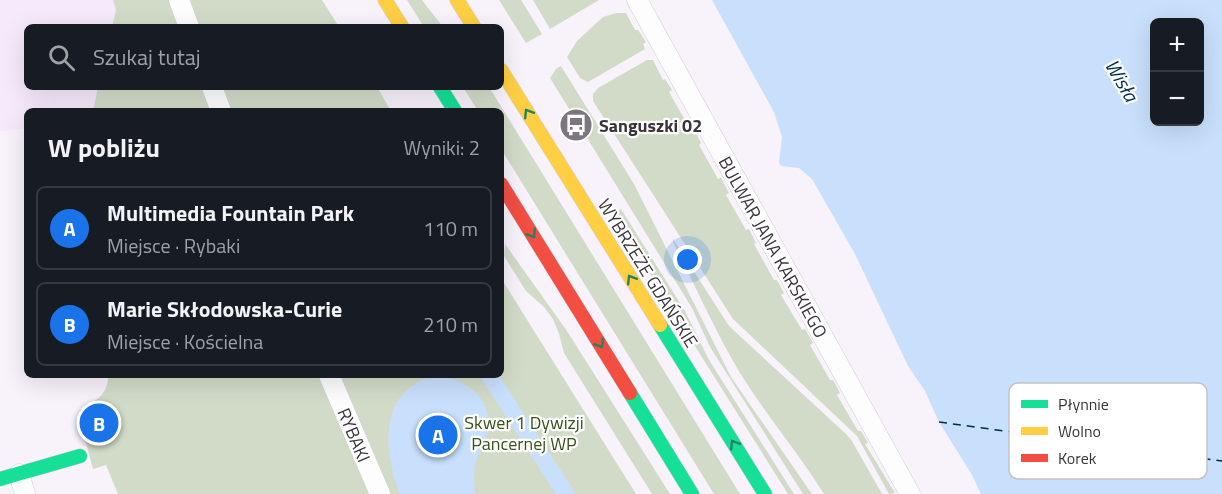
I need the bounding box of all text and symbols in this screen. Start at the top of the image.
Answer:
map controls [1150,18,1204,126]
button: + [1150,18,1204,72]
search box [24,24,504,90]
text: Szukaj tutaj [93,40,201,74]
icon: search [45,41,78,74]
water label: Wisła [1097,53,1147,108]
button: − [1150,72,1204,126]
bus stop icon: Sanguszki 02 [558,107,594,143]
one-way arrow [524,109,536,119]
place label: Sanguszki 02 [599,112,702,139]
text: W pobliżu [48,128,160,167]
text: Wyniki: 2 [404,132,480,163]
street label: BULWAR JANA KARSKIEGO [712,151,834,343]
street label: WYBRZEŻE GDAŃSKIE [591,193,705,353]
text: Multimedia Fountain Park [107,196,354,230]
text: A [63,213,76,244]
text: 110 m [423,213,478,244]
one-way arrow [525,227,536,238]
text: Miejsce · Rybaki [107,230,240,261]
your location [673,245,702,274]
one-way arrow [626,275,638,285]
text: Marie Skłodowska-Curie [107,292,342,326]
text: B [63,309,76,340]
text: 210 m [423,309,478,340]
text: Miejsce · Kościelna [107,326,263,357]
one-way arrow [592,338,604,348]
legend [1009,383,1207,479]
text: Płynnie [1058,392,1109,416]
pin: B [80,400,118,446]
street label: RYBAKI [330,404,378,466]
park label: Skwer 1 Dywizji Pancernej WP [464,409,584,457]
pin: A [418,412,458,458]
text: Wolno [1058,419,1101,443]
one-way arrow [731,440,742,451]
text: Korek [1058,446,1097,470]

